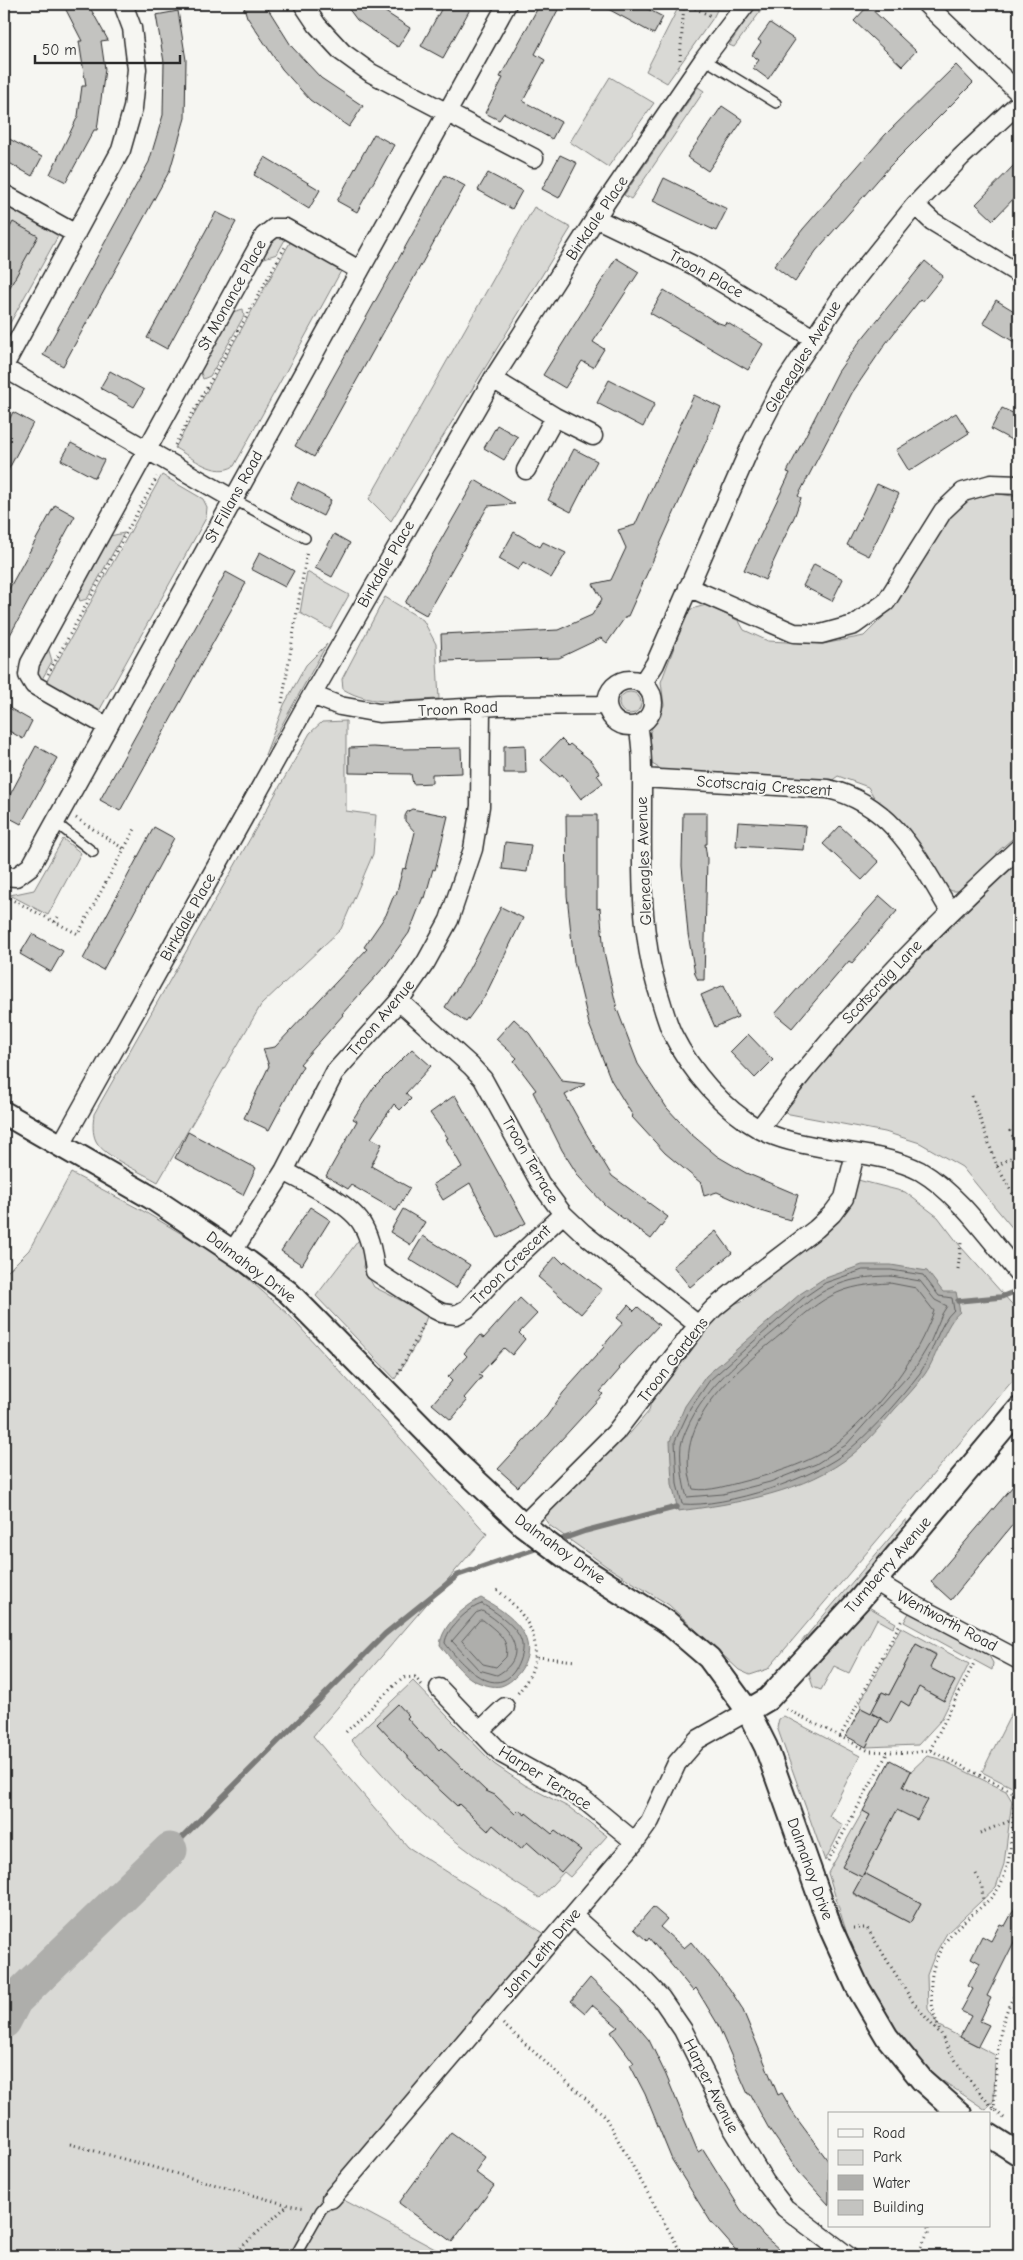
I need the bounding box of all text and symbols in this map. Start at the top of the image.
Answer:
scale bar [35,32,180,64]
text: 50 m [42,41,77,59]
street label: Birkdale Place [562,173,632,263]
street label: St Monance Place [194,236,270,354]
street label: Troon Place [666,246,746,302]
street label: Gleneagles Avenue [761,298,845,416]
street label: St Fillans Road [201,448,267,546]
street label: Birkdale Place [354,517,418,611]
street label: Troon Road [418,698,498,720]
street label: Scotscraig Crescent [696,772,832,800]
street label: Gleneagles Avenue [633,796,655,926]
street label: Birkdale Place [157,870,219,964]
street label: Scotscraig Lane [838,936,926,1028]
street label: Troon Avenue [344,976,418,1060]
street label: Troon Terrace [498,1113,562,1207]
street label: Troon Crescent [467,1221,555,1309]
street label: Dalmahoy Drive [203,1228,299,1306]
street label: Troon Gardens [634,1314,712,1406]
street label: Dalmahoy Drive [511,1510,609,1588]
street label: Turnberry Avenue [841,1513,935,1617]
street label: Wentworth Road [894,1587,1000,1655]
street label: Harper Terrace [495,1742,595,1814]
street label: Dalmahoy Drive [783,1816,837,1922]
street label: John Leith Drive [499,1905,585,2001]
street label: Harper Avenue [680,2036,742,2136]
legend [828,2112,990,2228]
text: Road [873,2124,905,2142]
text: Park [873,2148,902,2166]
text: Water [873,2174,910,2192]
text: Building [873,2198,924,2216]

